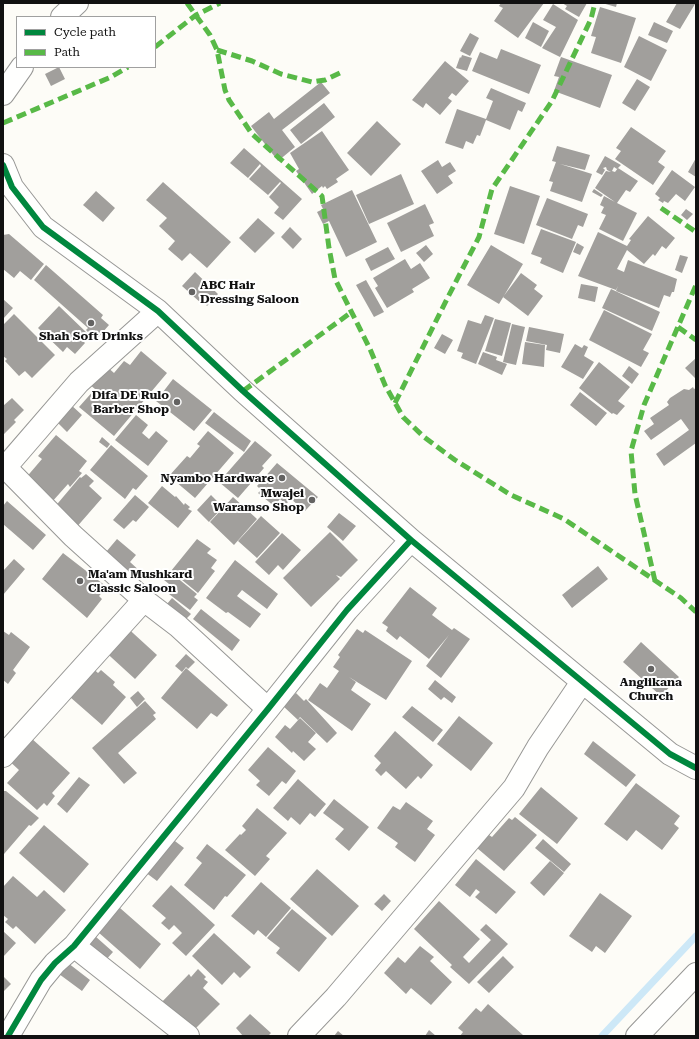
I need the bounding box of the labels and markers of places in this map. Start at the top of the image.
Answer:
place label: ABC Hair Dressing Saloon [200,278,299,306]
marker: ABC Hair Dressing Saloon [187,287,197,297]
marker: Shah Soft Drinks [86,318,96,328]
place label: Shah Soft Drinks [39,329,143,343]
place label: Difa DE Rulo Barber Shop [92,388,169,416]
marker: Difa DE Rulo Barber Shop [172,397,182,407]
place label: Nyambo Hardware [161,471,274,485]
marker: Nyambo Hardware [277,473,287,483]
place label: Mwajei Waramso Shop [213,486,304,514]
marker: Mwajei Waramso Shop [307,495,317,505]
place label: Ma'am Mushkard Classic Saloon [88,567,192,595]
marker: Ma'am Mushkard Classic Saloon [75,576,85,586]
marker: Anglikana Church [646,664,656,674]
place label: Anglikana Church [620,675,682,703]

